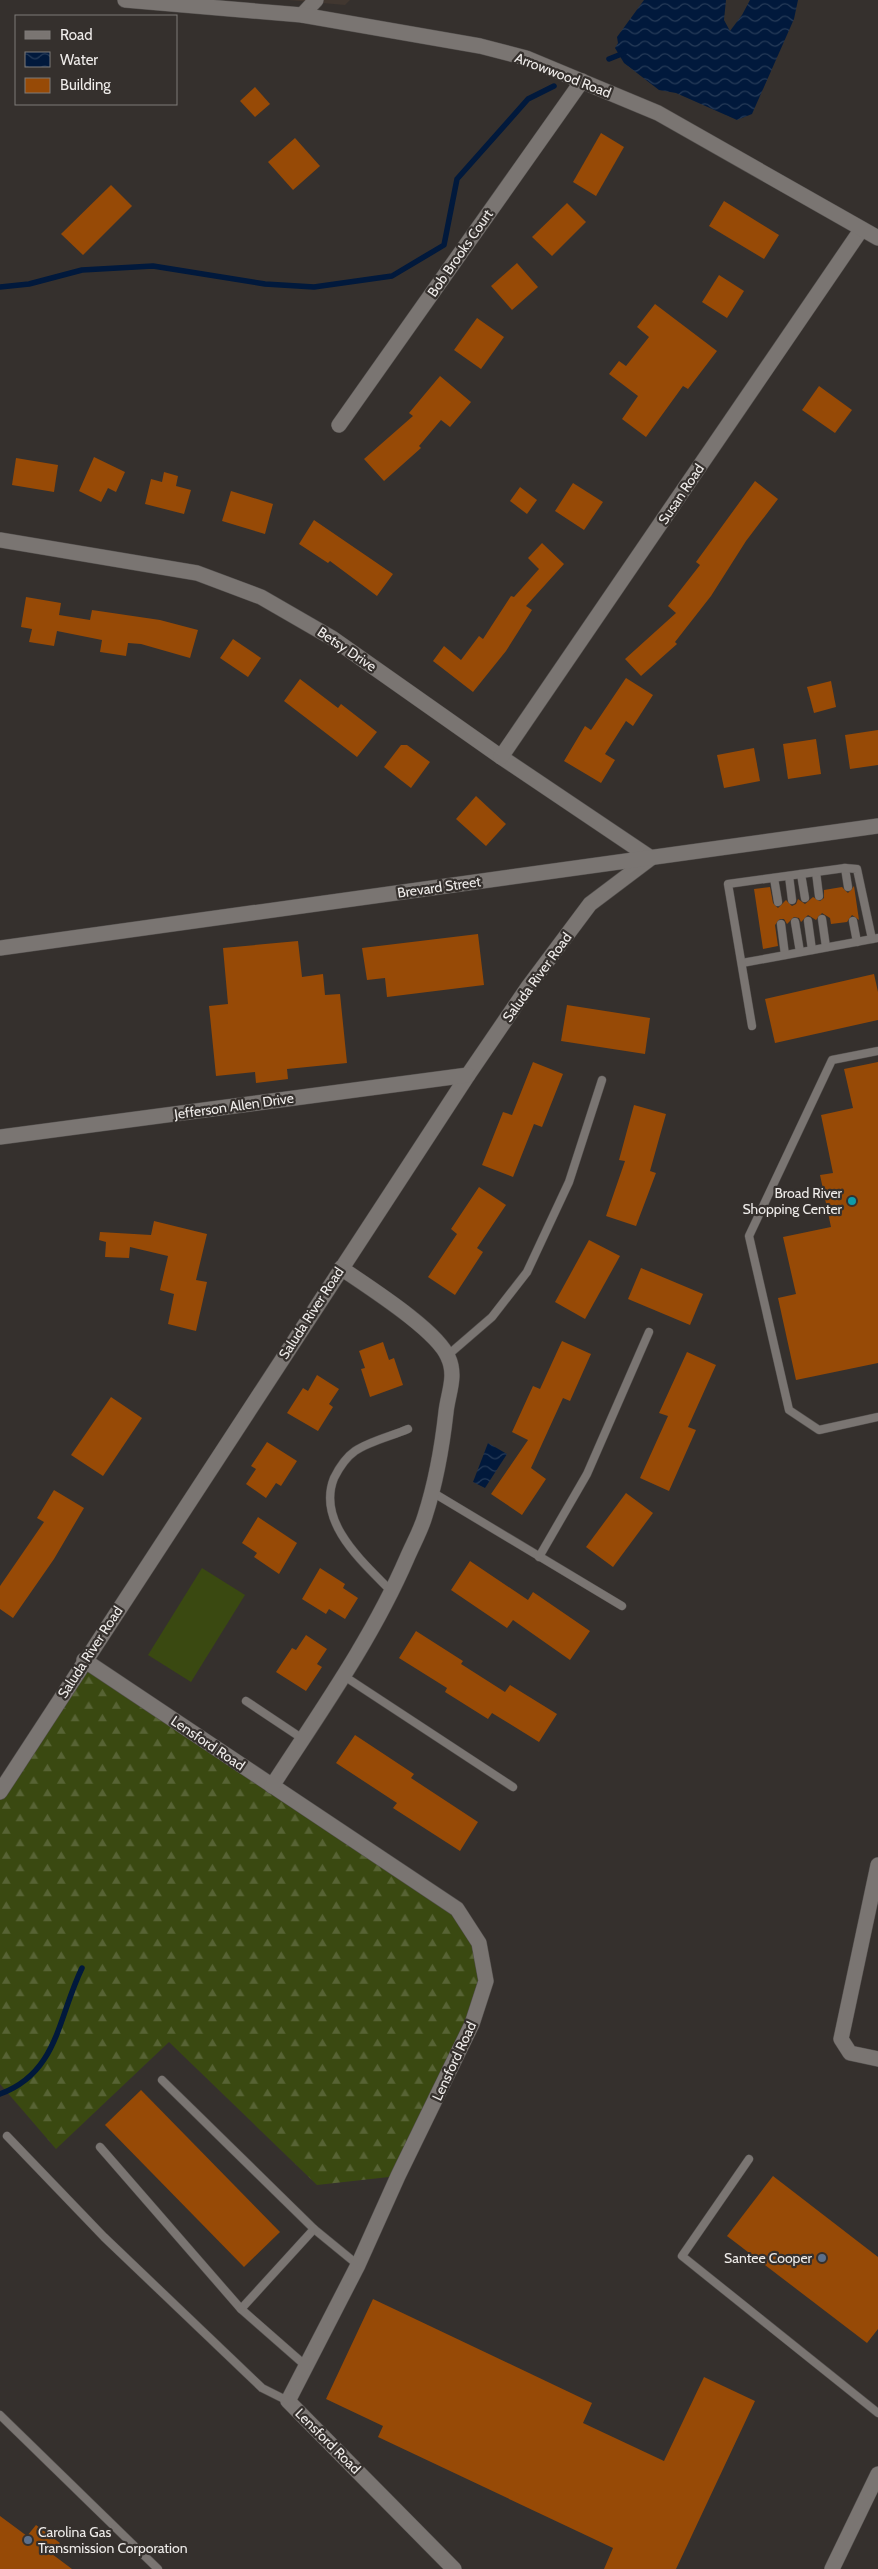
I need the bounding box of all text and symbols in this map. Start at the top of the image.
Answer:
legend [15,15,178,105]
text: Road [60,26,93,44]
street label: Arrowwood Road [512,48,614,102]
text: Water [60,51,98,69]
text: Building [60,76,111,94]
street label: Bob Brooks Court [423,206,497,300]
street label: Susan Road [654,460,708,528]
street label: Betsy Drive [314,623,380,675]
street label: Brevard Street [396,872,482,902]
street label: Saluda River Road [498,929,576,1025]
street label: Jefferson Allen Drive [172,1089,295,1123]
place label: Broad River Shopping Center [743,1184,843,1218]
marker: Broad River Shopping Center [846,1195,858,1207]
street label: Saluda River Road [274,1263,348,1363]
street label: Saluda River Road [53,1602,127,1702]
street label: Lensford Road [168,1712,248,1774]
street label: Lensford Road [428,2019,480,2103]
place label: Santee Cooper [724,2249,813,2267]
marker: Santee Cooper [816,2252,828,2264]
street label: Lensford Road [291,2404,365,2478]
place label: Carolina Gas Transmission Corporation [38,2523,188,2557]
marker: Carolina Gas Transmission Corporation [22,2534,34,2546]

